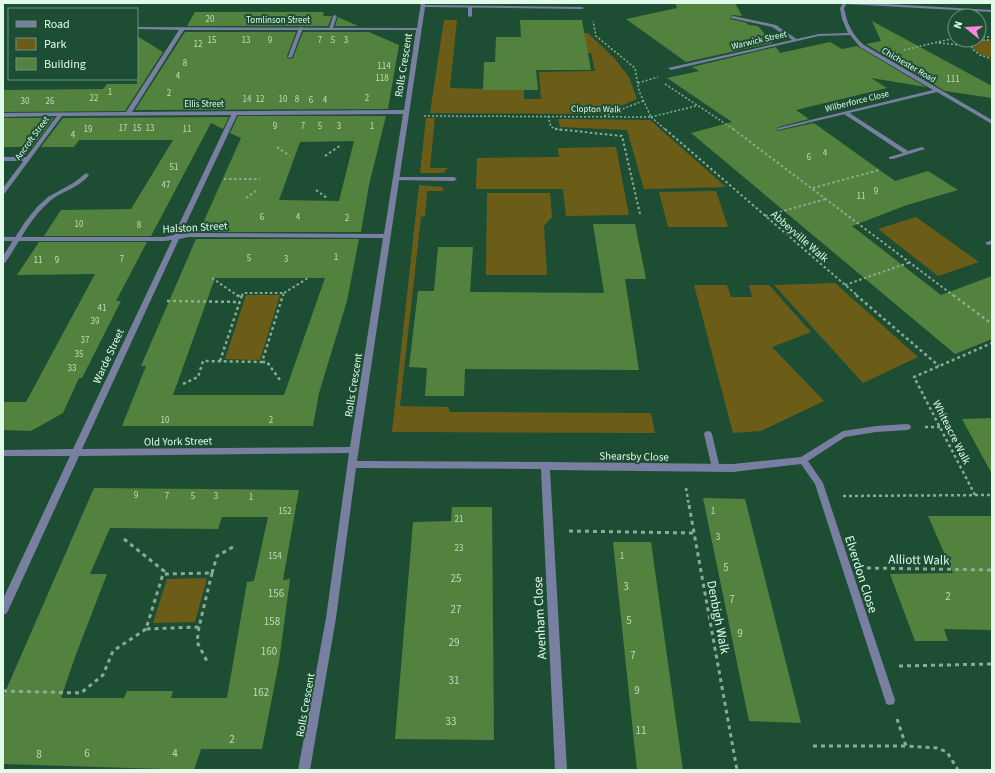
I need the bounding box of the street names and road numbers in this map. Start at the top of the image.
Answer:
street label: Tomlinson Street [246,14,310,27]
street label: Warwick Street [730,28,788,53]
street label: Rolls Crescent [391,32,416,98]
street label: Chichester Road [879,45,938,86]
street label: Wilberforce Close [824,87,891,116]
street label: Ellis Street [184,98,224,111]
street label: Clopton Walk [571,103,622,116]
street label: Ancroft Street [12,114,53,163]
street label: Abbeyville Walk [768,207,832,266]
street label: Halston Street [162,218,228,237]
street label: Warde Street [89,326,128,386]
street label: Rolls Crescent [341,352,366,418]
street label: Whiteacre Walk [929,397,974,467]
street label: Old York Street [144,433,213,450]
street label: Shearsby Close [599,448,669,465]
street label: Elverdon Close [840,533,882,615]
street label: Alliott Walk [888,550,950,570]
street label: Avenham Close [529,576,551,660]
street label: Denbigh Walk [702,579,734,656]
street label: Rolls Crescent [293,672,319,738]

